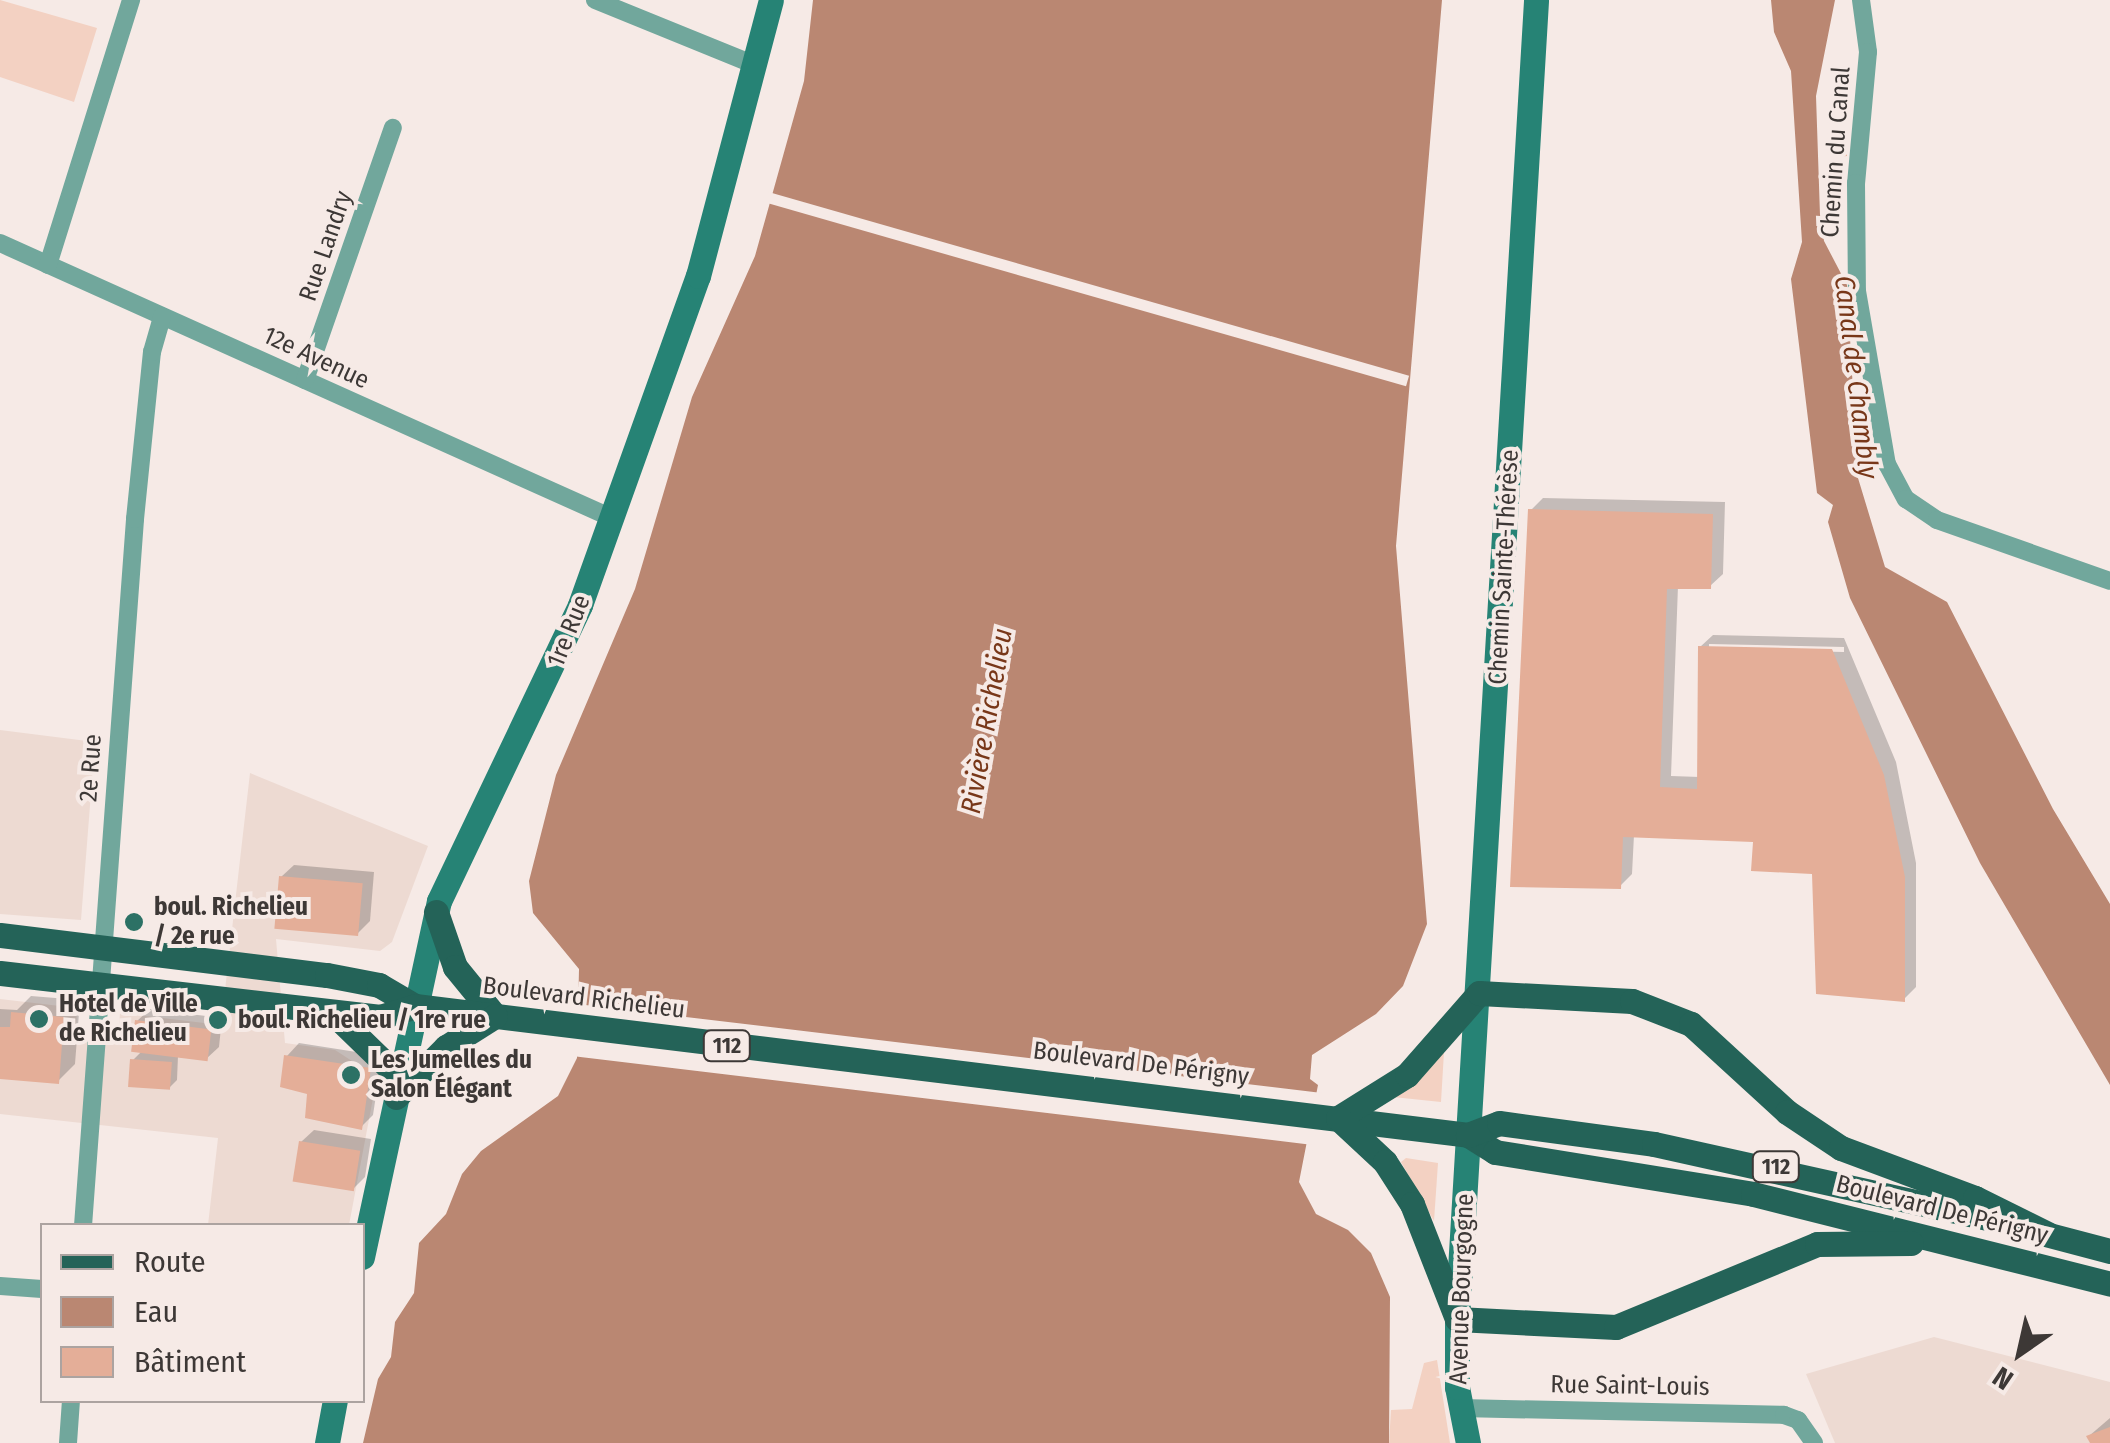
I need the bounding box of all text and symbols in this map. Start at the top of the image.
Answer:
street label: Chemin du Canal [1815,65,1857,239]
street label: Rue Landry [293,187,359,305]
water label: Canal de Chambly [1827,274,1885,480]
street label: 12e Avenue [258,320,374,396]
street label: Chemin Sainte-Thérèse [1483,449,1525,685]
street label: 1re Rue [541,591,597,671]
water label: Rivière Richelieu [954,626,1020,816]
street label: 2e Rue [74,733,108,803]
place label: boul. Richelieu / 2e rue [154,893,308,952]
marker: boul. Richelieu / 2e rue [123,911,145,933]
street label: Boulevard Richelieu [481,971,687,1025]
place label: Hotel de Ville de Richelieu [59,990,198,1049]
place label: boul. Richelieu / 1re rue [238,1005,486,1035]
marker: Hotel de Ville de Richelieu [28,1008,50,1030]
marker: boul. Richelieu / 1re rue [207,1009,229,1031]
road number: 112 [702,1029,752,1063]
street label: Boulevard De Périgny [1031,1036,1251,1092]
place label: Les Jumelles du Salon Élégant [371,1046,532,1105]
marker: Les Jumelles du Salon Élégant [340,1064,362,1086]
road number: 112 [1751,1150,1801,1184]
street label: Boulevard De Périgny [1833,1169,2051,1251]
street label: Avenue Bourgogne [1444,1193,1480,1385]
legend [40,1223,365,1403]
text: Route [134,1244,206,1280]
text: Eau [134,1294,178,1330]
north arrow [1970,1303,2070,1403]
text: Bâtiment [134,1344,246,1380]
text: N [1987,1360,2019,1397]
street label: Rue Saint-Louis [1550,1370,1710,1402]

